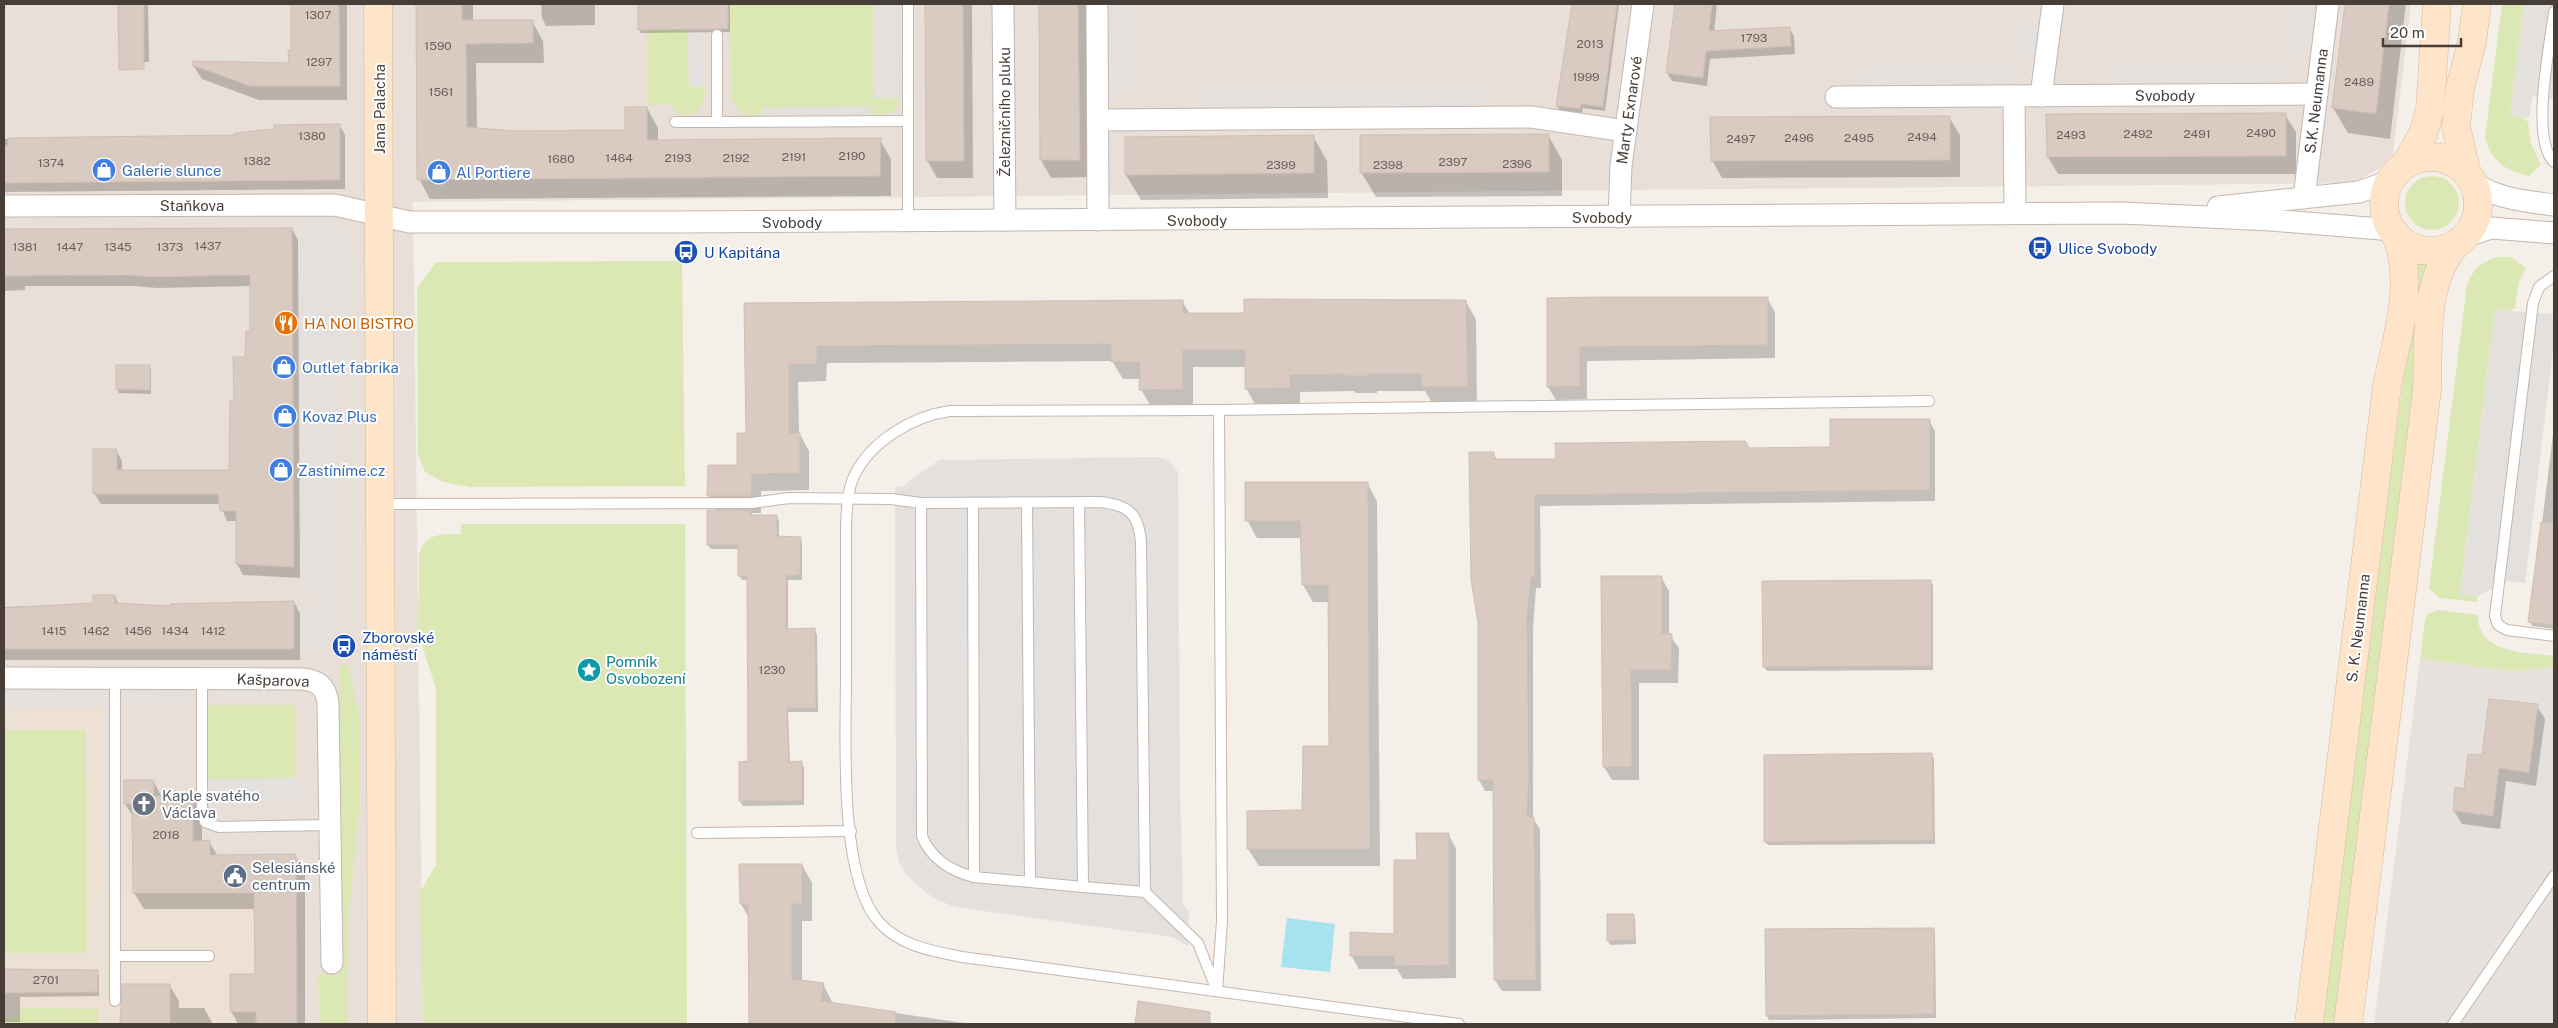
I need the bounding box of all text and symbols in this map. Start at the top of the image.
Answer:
house number: 1307 [305,8,331,22]
scale bar [2383,15,2460,47]
text: 20 m [2390,24,2425,41]
house number: 1793 [1741,31,1767,45]
house number: 2013 [1577,37,1603,51]
house number: 1590 [424,39,452,53]
street label: Železničního pluku [996,47,1013,177]
street label: S.K. Neumanna [2301,48,2331,154]
house number: 1297 [306,55,332,69]
street label: Marty Exnarové [1613,55,1645,165]
street label: Jana Palacha [371,64,388,154]
house number: 1999 [1572,70,1600,84]
house number: 2489 [2344,75,2374,89]
house number: 1561 [429,85,453,99]
street label: Svobody [2135,87,2195,104]
house number: 2490 [2246,126,2276,140]
house number: 2492 [2123,127,2153,141]
house number: 2491 [2183,127,2211,141]
house number: 2493 [2056,128,2086,142]
house number: 1380 [298,129,326,143]
house number: 2494 [1907,130,1937,144]
house number: 2496 [1784,131,1814,145]
house number: 2495 [1844,131,1874,145]
house number: 2497 [1726,132,1756,146]
house number: 2190 [839,149,865,163]
house number: 2191 [782,150,806,164]
house number: 1464 [605,151,633,165]
house number: 2193 [664,151,692,165]
house number: 2192 [723,151,749,165]
house number: 1680 [547,152,575,166]
house number: 1382 [243,154,271,168]
house number: 2397 [1438,155,1468,169]
house number: 1374 [38,156,65,170]
shop icon: Galerie slunce [91,157,117,183]
house number: 2396 [1502,157,1532,171]
house number: 2399 [1266,158,1296,172]
house number: 2398 [1373,158,1403,172]
shop icon: Al Portiere [426,159,452,185]
place label: Galerie slunce [122,162,222,179]
place label: Al Portiere [456,164,531,181]
street label: Staňkova [160,197,224,214]
street label: Svobody [1572,209,1632,226]
street label: Svobody [1167,212,1227,229]
street label: Svobody [762,214,822,231]
bus stop icon: Ulice Svobody [2027,235,2053,261]
house number: 1437 [195,239,221,253]
bus stop icon: U Kapitána [673,239,699,265]
house number: 1381 [12,240,38,254]
house number: 1447 [56,240,84,254]
house number: 1345 [104,240,132,254]
house number: 1373 [157,240,183,254]
place label: Ulice Svobody [2058,240,2157,257]
place label: U Kapitána [704,244,780,261]
restaurant icon: HA NOI BISTRO [273,310,299,336]
place label: HA NOI BISTRO [304,315,414,332]
shop icon: Outlet fabrika [271,354,297,380]
place label: Outlet fabrika [302,359,399,376]
shop icon: Kovaz Plus [272,403,298,429]
place label: Kovaz Plus [302,408,377,425]
shop icon: Zastíníme.cz [268,457,294,483]
place label: Zastíníme.cz [298,462,385,479]
street label: S. K. Neumanna [2343,573,2373,683]
house number: 1415 [42,624,67,638]
house number: 1462 [82,624,110,638]
house number: 1456 [124,624,152,638]
house number: 1434 [161,624,189,638]
house number: 1412 [201,624,225,638]
place label: Zborovské náměstí [362,629,434,663]
bus stop icon: Zborovské náměstí [331,633,357,659]
place label: Pomník Osvobození [606,653,686,687]
place icon: Pomník Osvobození [576,657,602,683]
house number: 1230 [759,663,785,677]
street label: Kašparova [236,670,310,690]
place label: Kaple svatého Václava [162,787,260,821]
church icon: Kaple svatého Václava [131,791,157,817]
house number: 2018 [152,828,180,842]
place label: Selesiánské centrum [252,859,336,893]
public building icon: Selesiánské centrum [222,863,248,889]
house number: 2701 [33,973,59,987]

